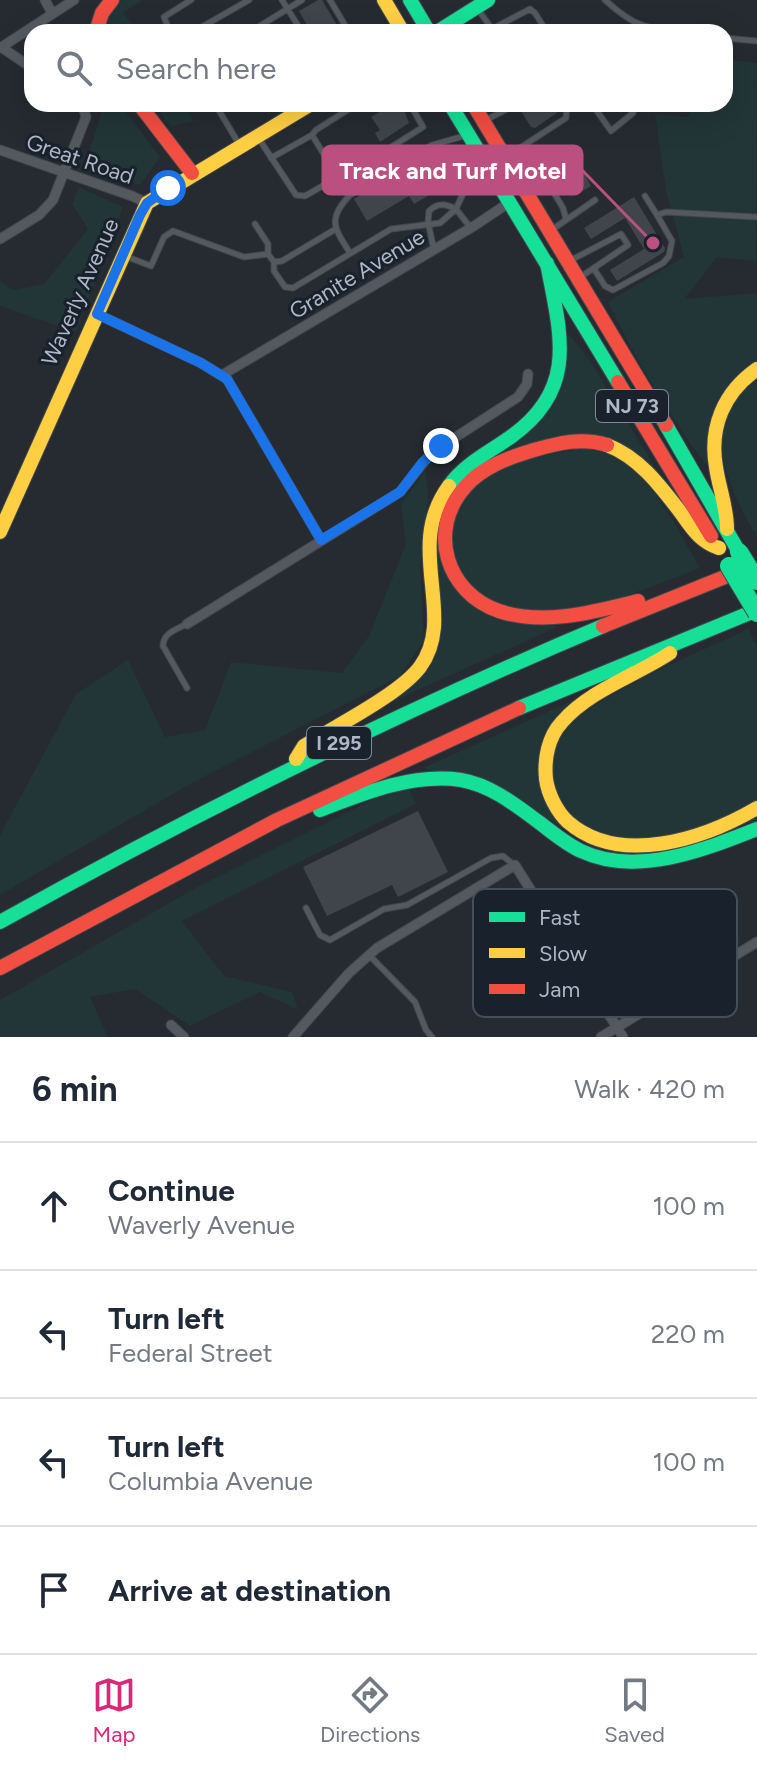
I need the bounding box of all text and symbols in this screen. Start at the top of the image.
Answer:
search box [24,24,733,112]
icon: search [52,46,96,90]
text: Search here [116,50,276,87]
street label: Great Road [23,128,137,190]
callout: Track and Turf Motel [323,146,582,194]
text: Track and Turf Motel [339,156,567,185]
route start [150,170,186,206]
street label: Waverly Avenue [36,214,124,370]
street label: Granite Avenue [285,223,429,325]
road number: NJ 73 [596,390,668,422]
route end [423,428,459,464]
road number: I 295 [307,727,371,759]
legend [473,889,737,1017]
text: Fast [539,904,581,931]
text: Slow [539,940,588,967]
text: Jam [539,976,580,1003]
text: 6 min [32,1069,118,1110]
text: Walk · 420 m [574,1073,725,1105]
text: Continue [108,1172,235,1209]
icon: ahead [32,1184,76,1228]
text: 100 m [652,1190,725,1222]
text: Waverly Avenue [108,1209,295,1241]
text: Turn left [108,1300,225,1337]
icon: left [32,1312,76,1356]
text: 220 m [651,1318,725,1350]
text: Federal Street [108,1337,273,1369]
text: Turn left [108,1428,225,1465]
icon: left [32,1440,76,1484]
text: 100 m [652,1446,725,1478]
text: Columbia Avenue [108,1465,313,1497]
icon: arrive [32,1568,76,1612]
text: Arrive at destination [108,1572,391,1609]
tab: Map [92,1673,136,1748]
tab: Directions [320,1673,420,1748]
tab: Saved [604,1673,665,1748]

